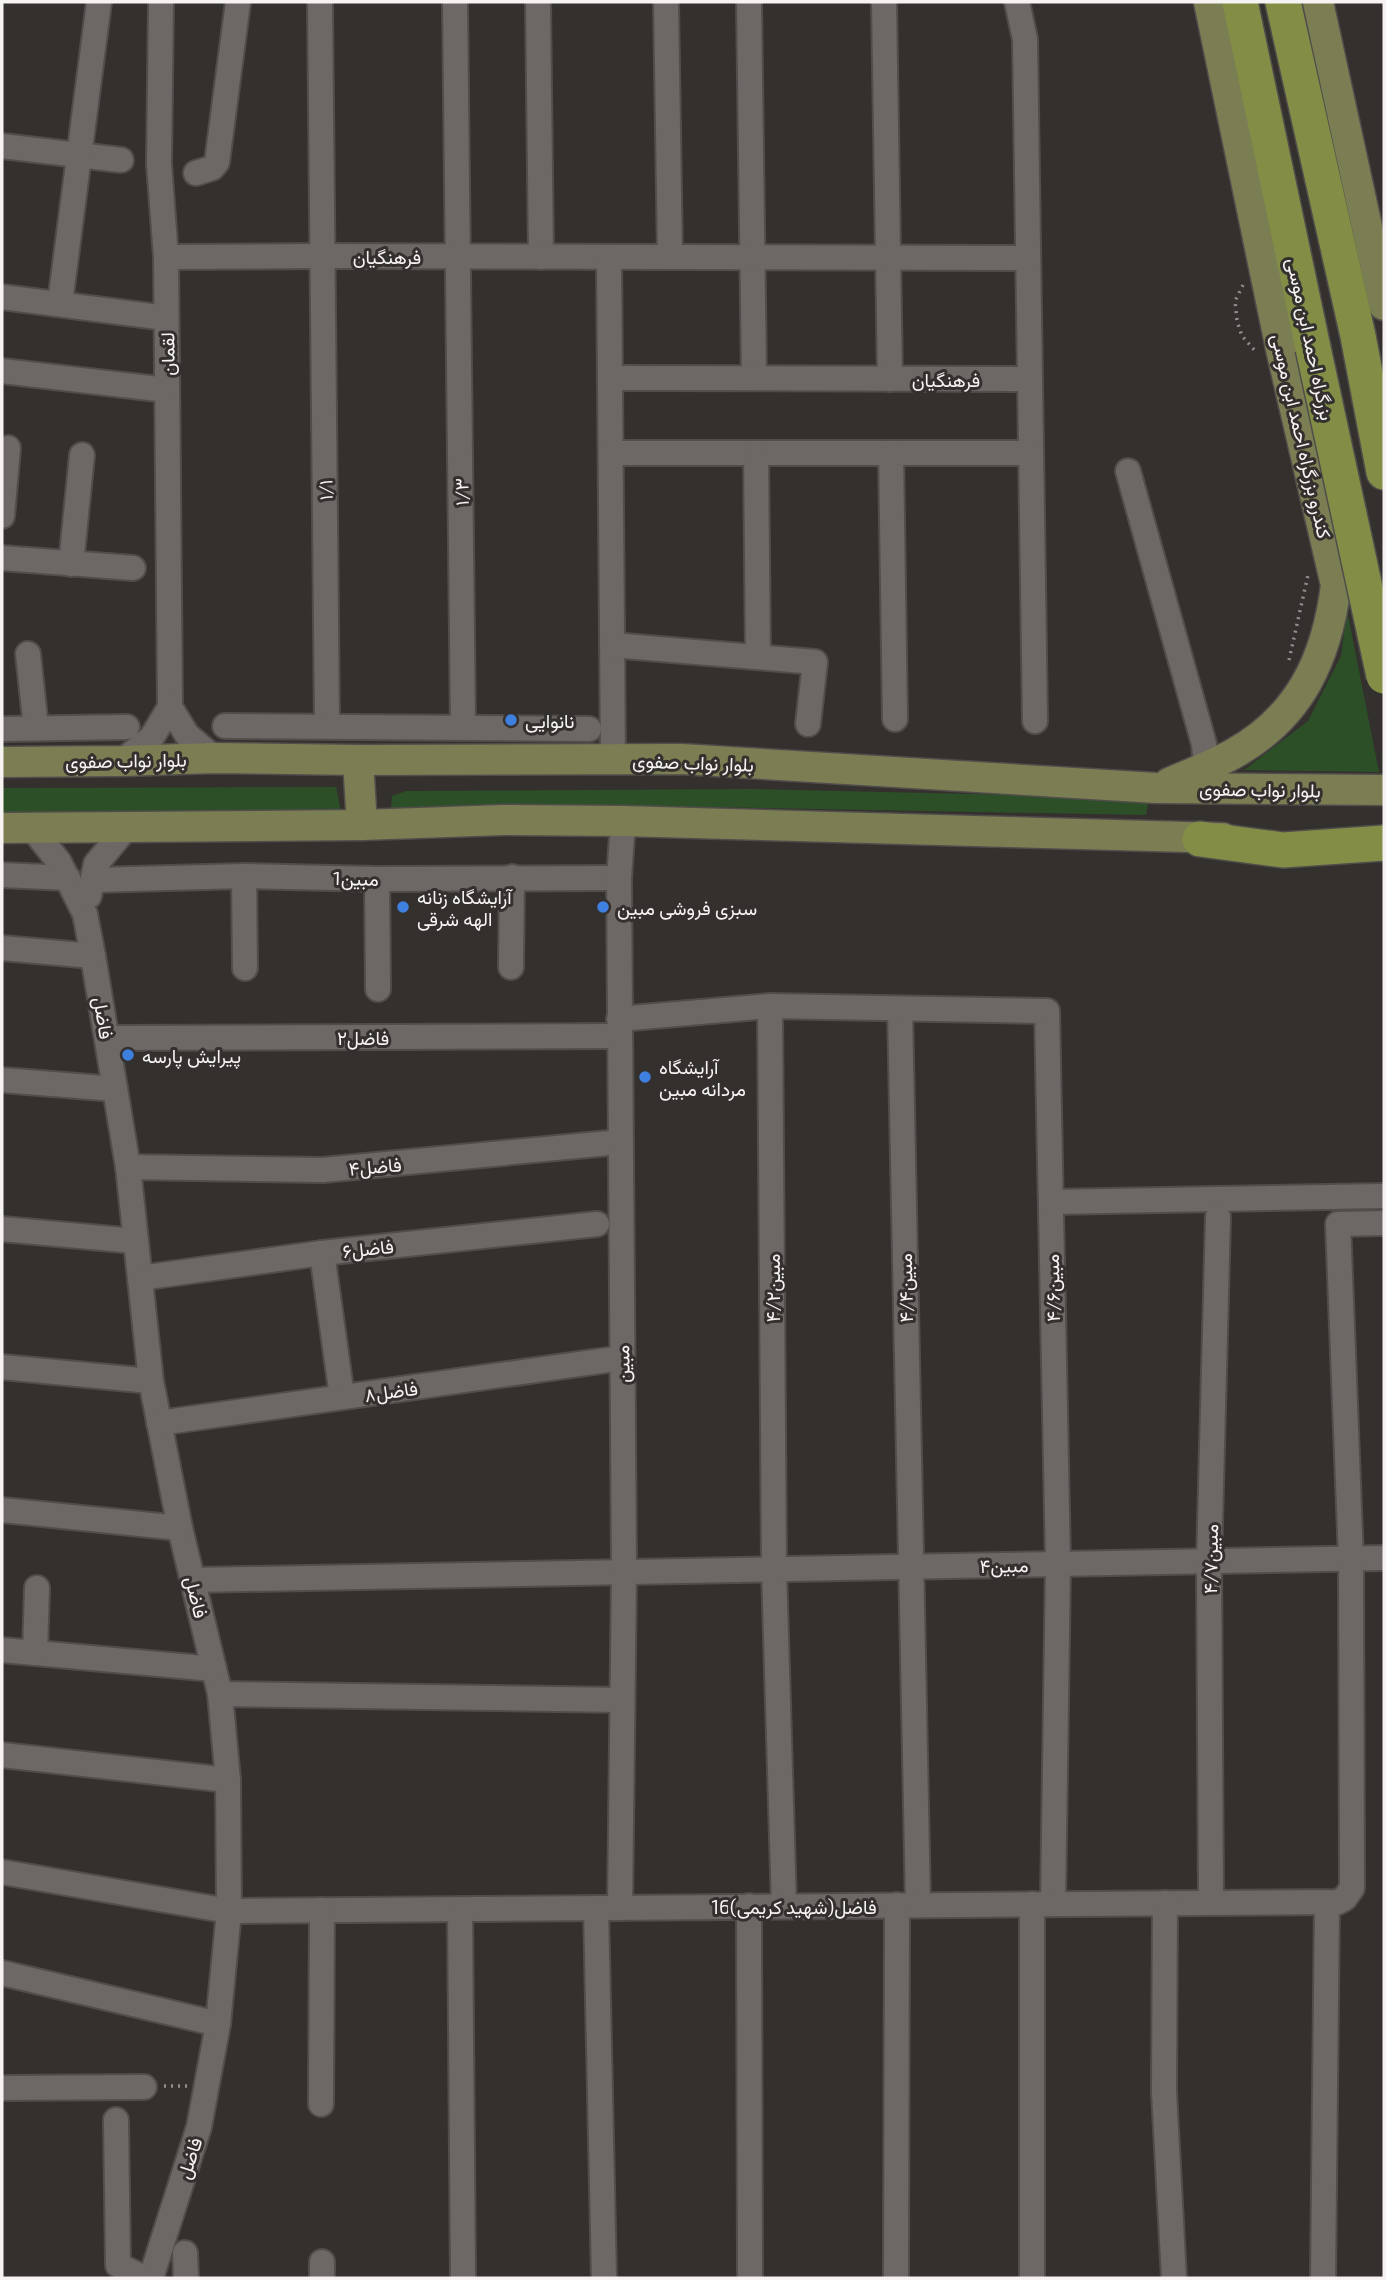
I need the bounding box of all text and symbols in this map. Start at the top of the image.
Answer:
street label: فرهنگیان [353,245,421,269]
street label: بزرگراه احمد ابن موسی [1282,256,1339,423]
street label: کندرو بزرگراه احمد ابن موسی [1266,331,1337,541]
street label: لقمان [155,332,179,376]
street label: فرهنگیان [912,368,980,392]
street label: ۱/۳ [449,478,473,506]
street label: ۱/۱ [313,479,337,501]
place label: نانوایی [525,709,575,733]
marker: نانوایی [503,712,519,728]
street label: بلوار نواب صفوی [65,747,187,774]
street label: بلوار نواب صفوی [632,748,754,777]
street label: بلوار نواب صفوی [1199,776,1321,803]
street label: 1مبین [333,866,379,891]
place label: آرایشگاه زنانه الهه شرقی [417,885,513,931]
place label: سبزی فروشی مبین [617,896,757,920]
marker: آرایشگاه زنانه الهه شرقی [395,899,411,915]
marker: سبزی فروشی مبین [595,899,611,915]
street label: فاضل [88,995,119,1041]
street label: ۲فاضل [337,1026,389,1050]
place label: پیرایش پارسه [142,1044,241,1070]
marker: پیرایش پارسه [120,1047,136,1063]
place label: آرایشگاه مردانه مبین [659,1055,746,1101]
marker: آرایشگاه مردانه مبین [637,1069,653,1085]
street label: ۴فاضل [348,1152,403,1181]
street label: ۶فاضل [341,1234,395,1263]
street label: ۴/۴مبین [893,1253,918,1323]
street label: ۴/۲مبین [761,1254,785,1322]
street label: ۴/۶مبین [1040,1254,1065,1322]
street label: مبین [610,1345,635,1383]
street label: ۸فاضل [363,1376,419,1407]
street label: ۴/۷مبین [1198,1524,1223,1594]
street label: ۴مبین [979,1553,1029,1578]
street label: فاضل [180,1574,213,1621]
street label: 16فاضل(شهید کریمی) [711,1895,877,1919]
street label: فاضل [172,2134,207,2182]

